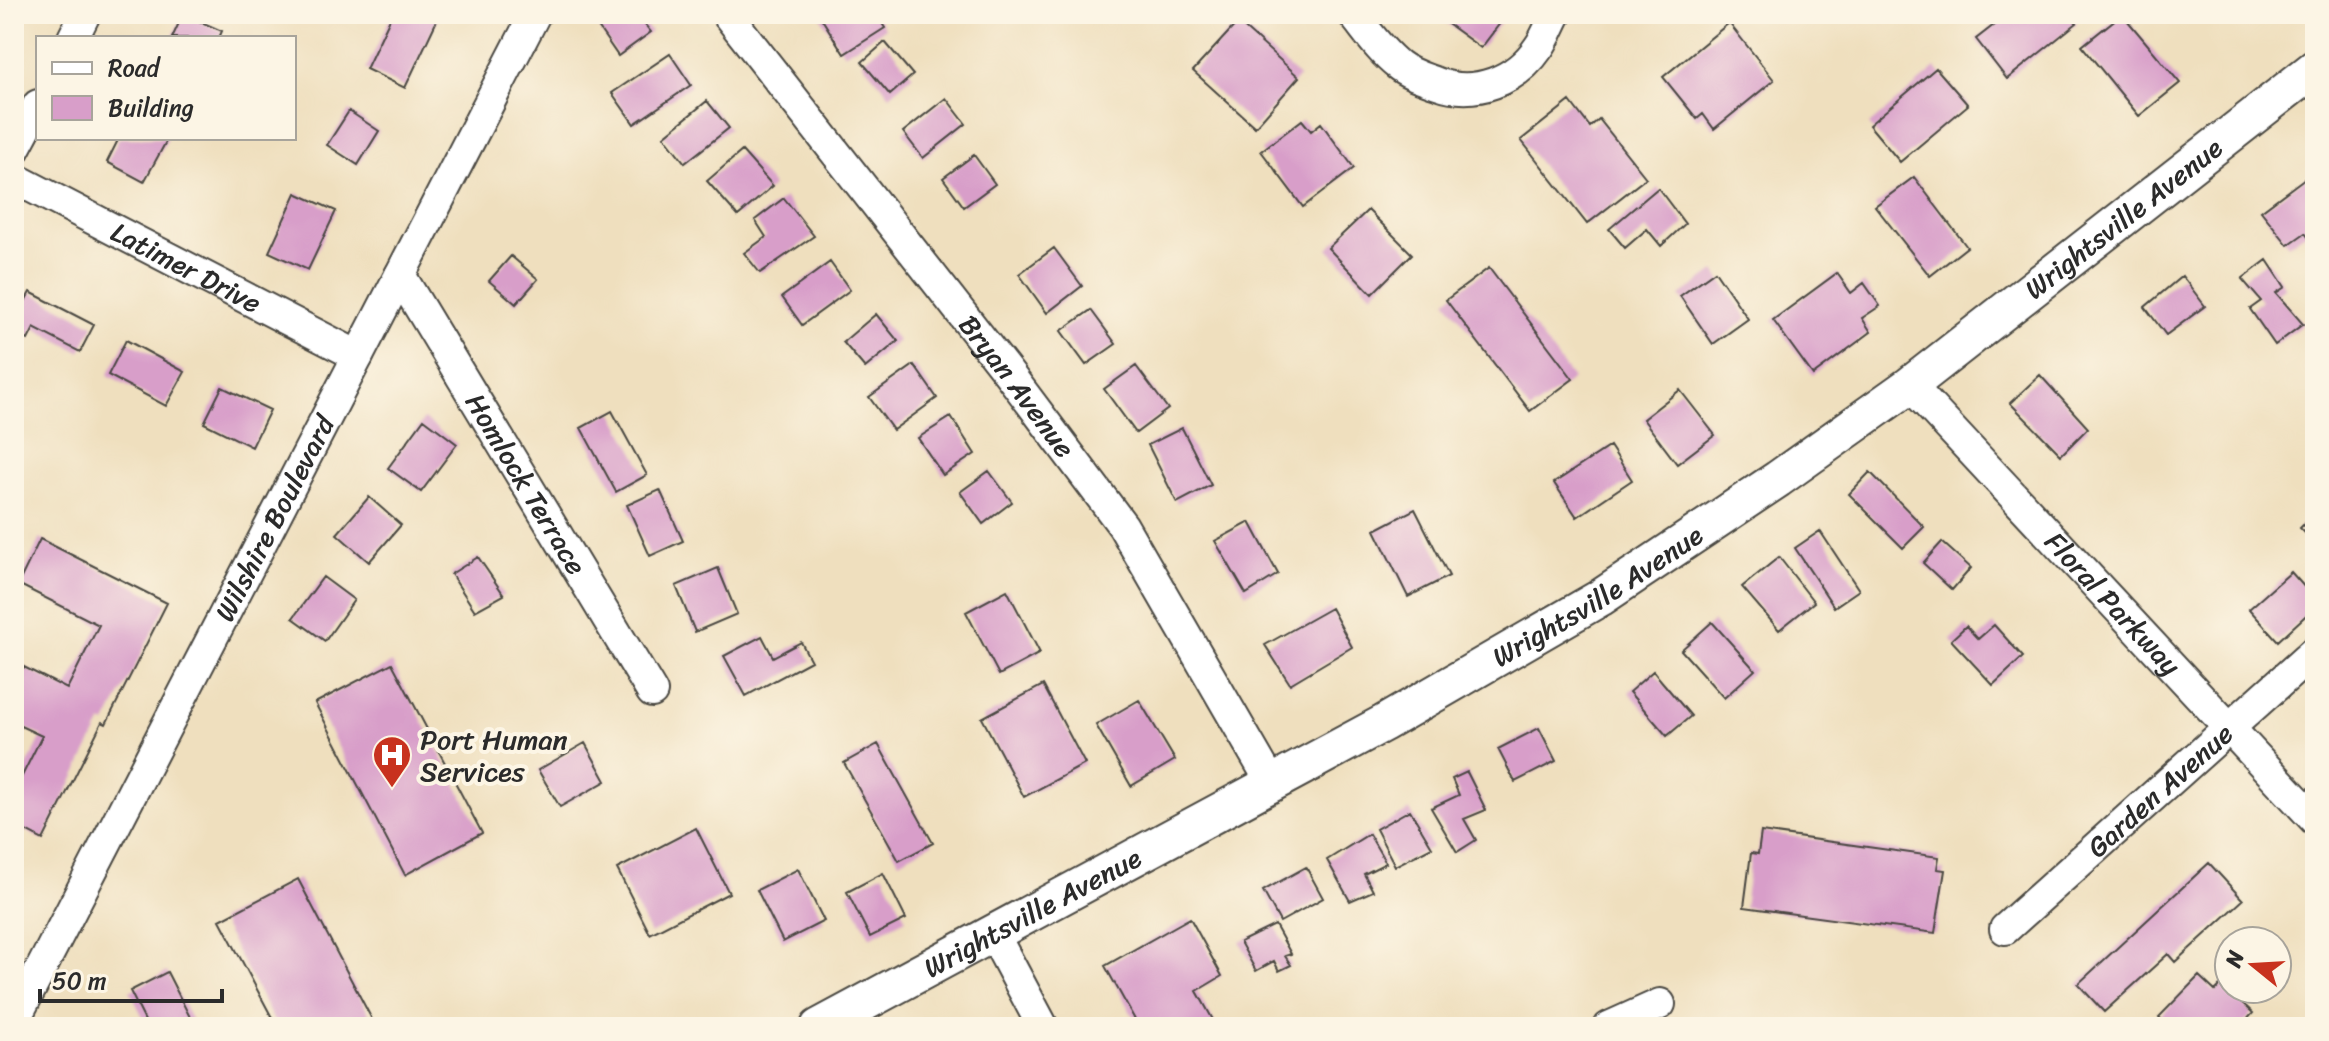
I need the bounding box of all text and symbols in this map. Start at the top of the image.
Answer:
legend [36,36,296,140]
text: Road [108,47,162,89]
text: Building [108,87,194,129]
street label: Wrightsville Avenue [2013,125,2234,312]
street label: Latimer Drive [102,208,270,327]
street label: Bryan Avenue [946,304,1088,469]
street label: Homlock Terrace [452,383,600,585]
street label: Wilshire Boulevard [201,405,349,630]
street label: Wrightsville Avenue [1482,512,1713,681]
street label: Floral Parkway [2032,520,2194,688]
street label: Garden Avenue [2075,711,2245,870]
place label: Port Human Services [420,715,568,796]
hospital icon: Port Human Services [371,734,413,789]
street label: Wrightsville Avenue [914,834,1150,992]
north arrow [2213,925,2293,1005]
text: N [2213,945,2256,973]
scale bar [40,953,222,1003]
text: 50 m [52,960,107,1002]

